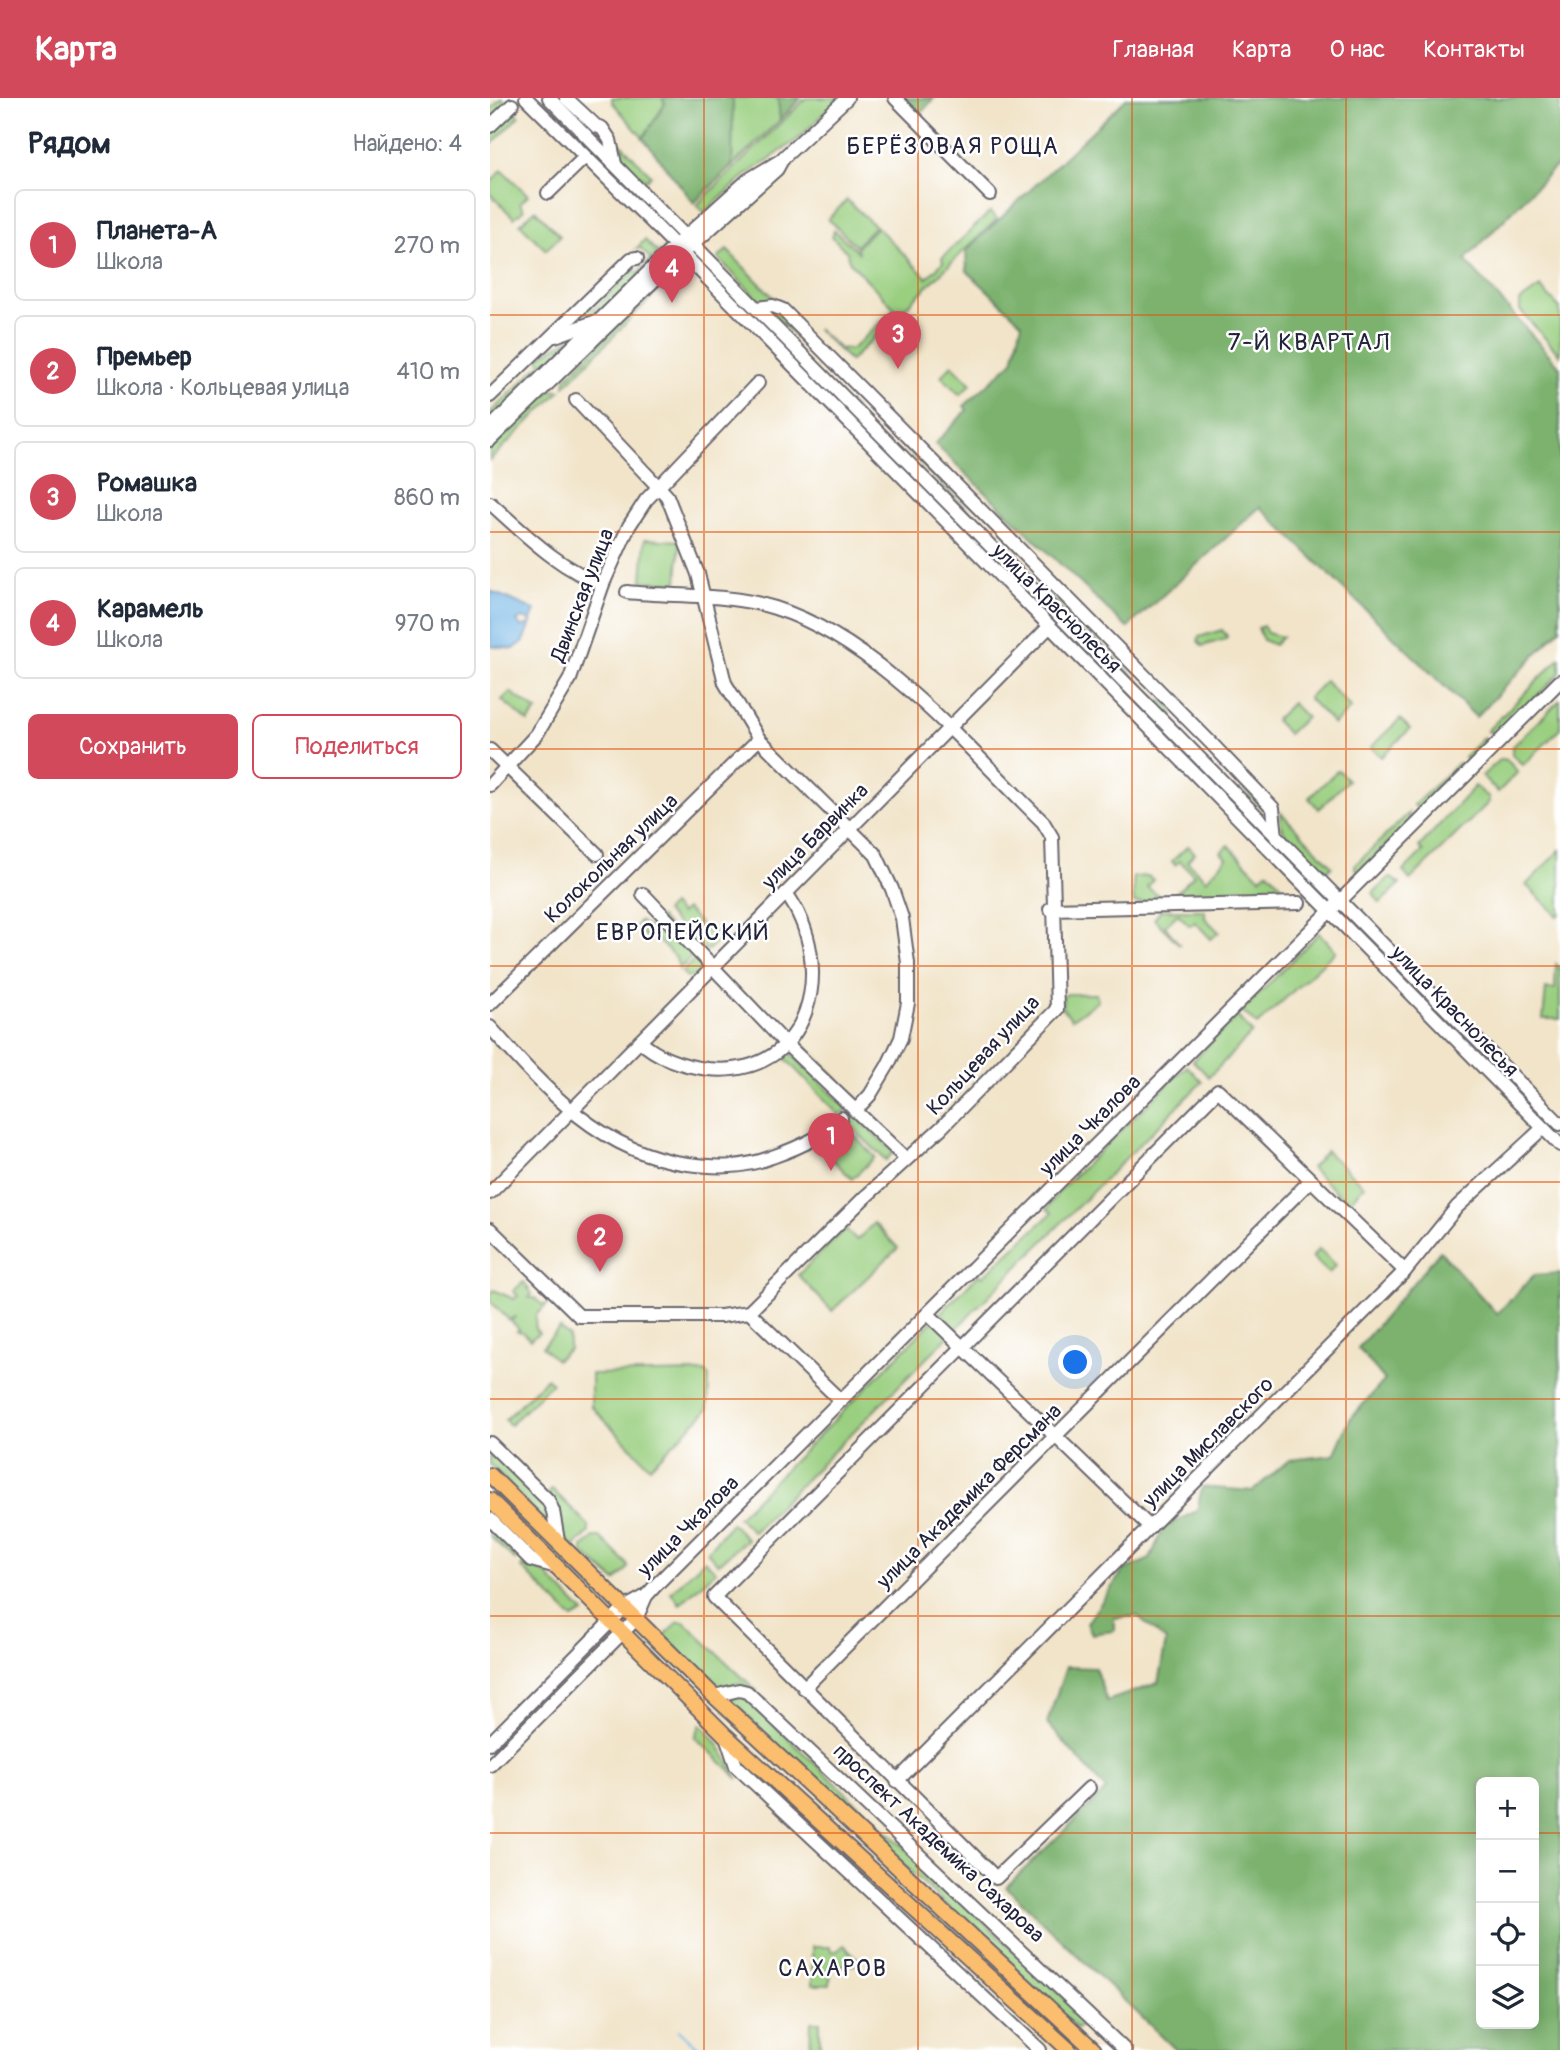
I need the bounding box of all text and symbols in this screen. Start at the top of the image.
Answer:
text: Карта [35,29,117,70]
text: Главная [1113,35,1194,64]
text: Карта [1232,35,1292,64]
text: О нас [1330,35,1385,64]
text: Контакты [1423,35,1525,64]
text: Рядом [28,125,111,162]
text: Найдено: 4 [352,129,462,158]
district label: БЕРЁЗОВАЯ РОЩА [846,132,1060,161]
text: Планета-А [97,215,217,247]
text: 1 [49,231,58,260]
text: 270 m [394,231,460,260]
pin: 4 [649,245,695,303]
text: Школа [97,247,163,276]
pin: 3 [875,311,921,369]
district label: 7-Й КВАРТАЛ [1228,328,1390,357]
text: Премьер [97,341,192,373]
text: 2 [47,357,59,386]
text: 410 m [397,357,460,386]
text: Школа · Кольцевая улица [97,373,349,402]
text: Ромашка [97,467,197,499]
text: 3 [47,483,59,512]
text: 860 m [394,483,460,512]
text: Школа [97,499,163,528]
street label: Двинская улица [544,525,620,667]
street label: улица Краснолесья [985,537,1127,679]
text: Карамель [97,593,204,625]
text: 4 [46,609,60,638]
text: 970 m [395,609,460,638]
text: Школа [97,625,163,654]
button: Сохранить [28,714,238,779]
button: Поделиться [252,714,462,779]
street label: улица Барвинка [756,777,874,896]
street label: Колокольная улица [539,788,684,929]
district label: ЕВРОПЕЙСКИЙ [596,918,770,947]
street label: улица Краснолесья [1384,939,1524,1083]
street label: Кольцевая улица [921,990,1046,1121]
street label: улица Чкалова [1033,1069,1147,1182]
pin: 1 [808,1113,854,1171]
pin: 2 [577,1214,623,1272]
your location [1058,1345,1092,1379]
street label: улица Миславского [1136,1371,1280,1514]
street label: улица Академика Ферсмана [870,1398,1068,1595]
street label: улица Чкалова [631,1470,745,1583]
street label: проспект Академика Сахарова [827,1738,1050,1948]
map controls [1476,1777,1539,2029]
button: + [1476,1777,1539,1840]
button: − [1476,1840,1539,1903]
button: locate [1476,1903,1539,1966]
district label: САХАРОВ [778,1954,888,1983]
button: layers [1476,1966,1539,2029]

